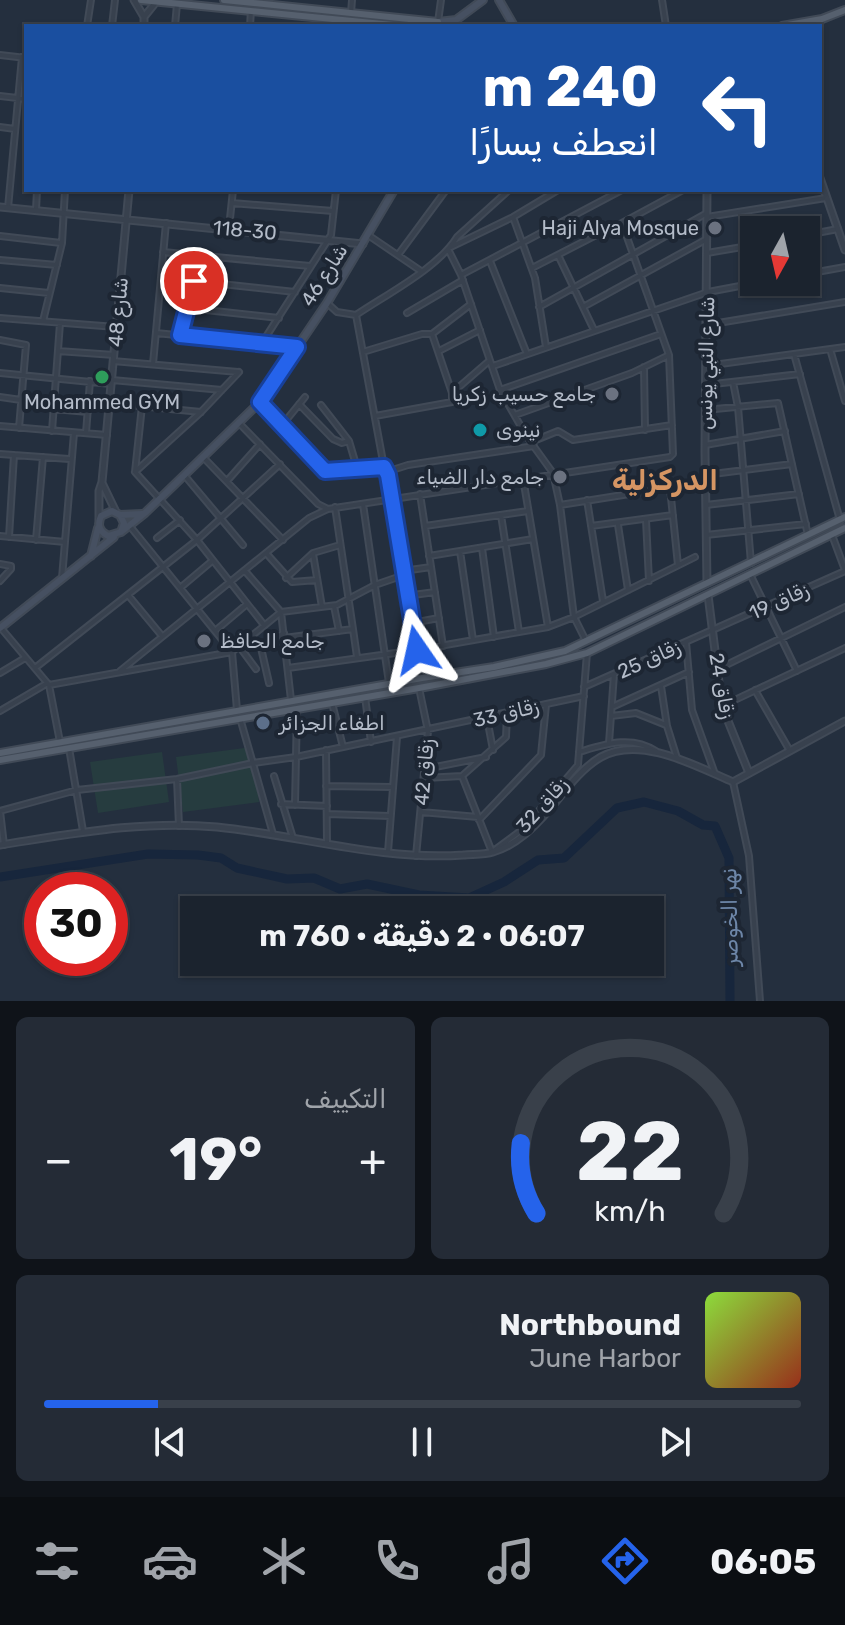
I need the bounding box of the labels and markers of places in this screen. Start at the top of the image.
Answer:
place label: Haji Alya Mosque [542,216,699,240]
marker: Haji Alya Mosque [706,219,724,237]
pin [160,247,228,315]
marker: Mohammed GYM [93,368,111,386]
place label: جامع حسيب زكريا [452,382,596,408]
marker: جامع حسيب زكريا [603,385,621,403]
place label: Mohammed GYM [24,390,180,414]
place label: نينوى [496,418,541,442]
marker: نينوى [471,421,489,439]
place label: جامع دار الضياء [416,465,544,491]
marker: جامع دار الضياء [551,468,569,486]
place label: جامع الحافظ [220,629,325,655]
marker: جامع الحافظ [195,632,213,650]
place label: اطفاء الجزائر [278,711,385,735]
marker: اطفاء الجزائر [254,714,272,732]

